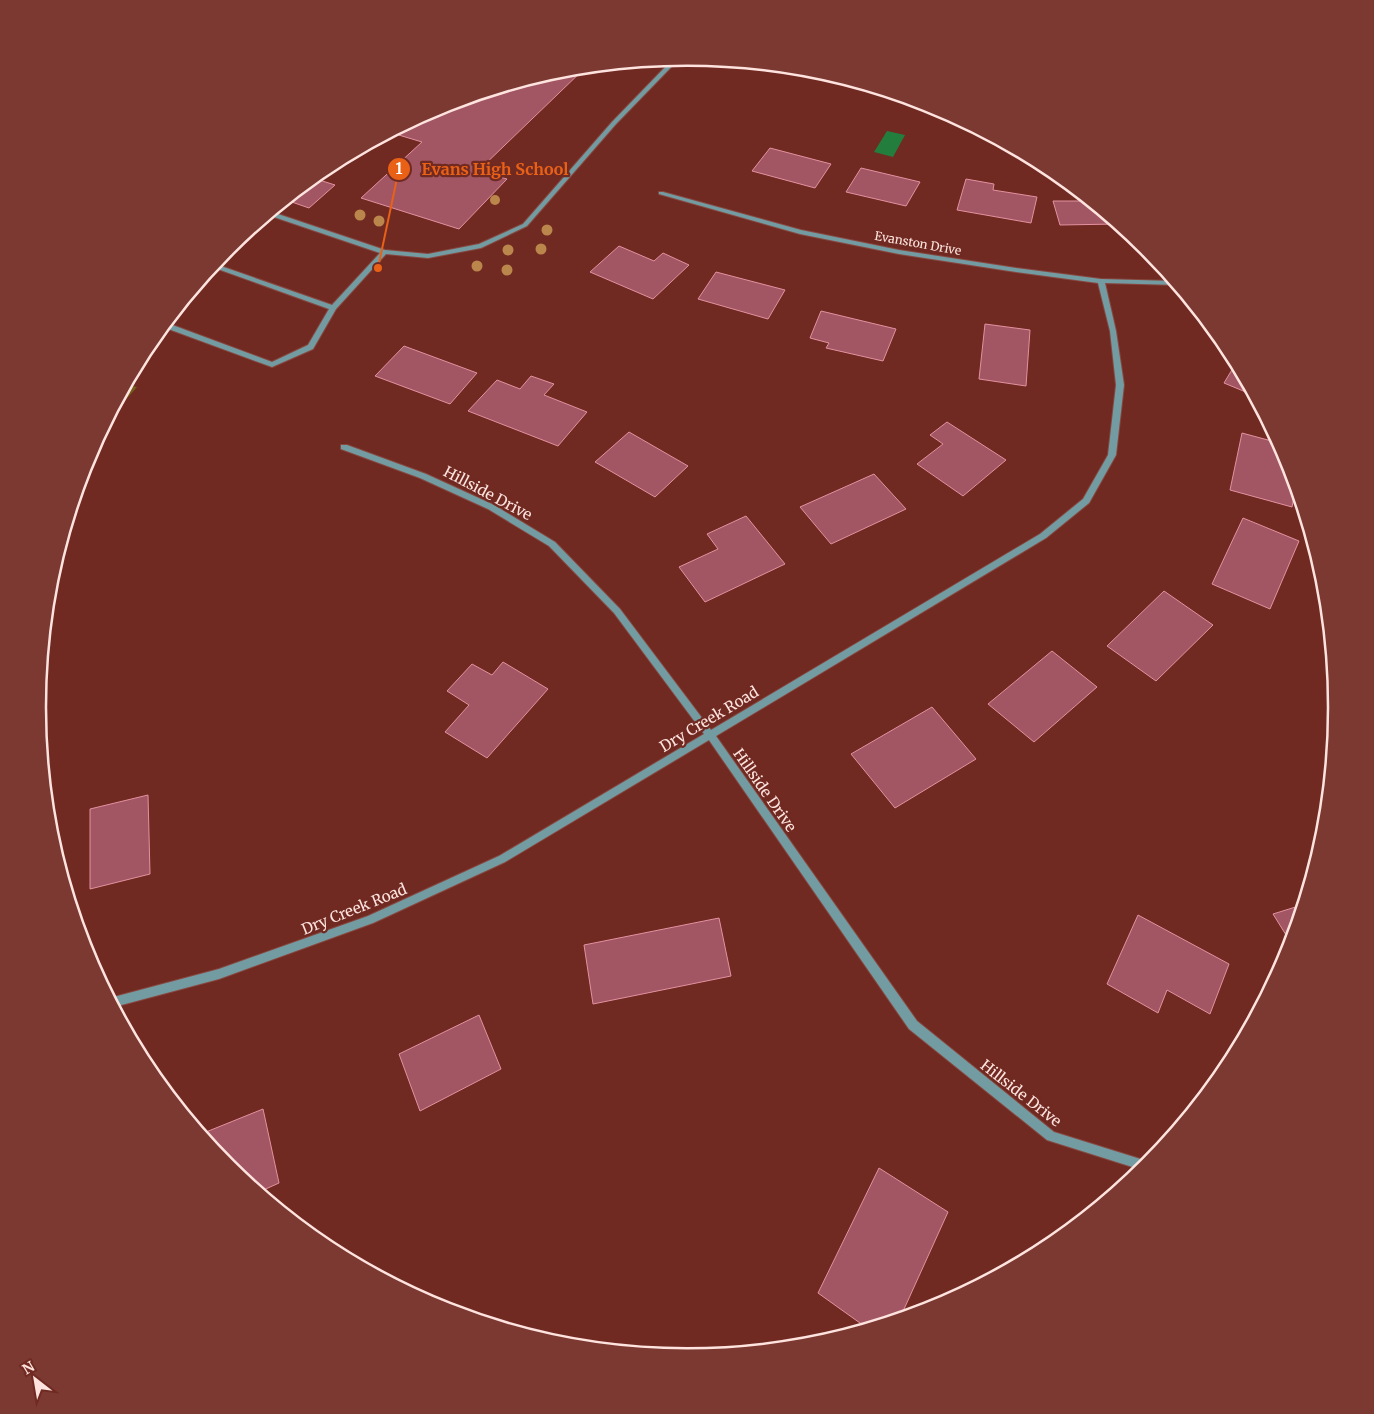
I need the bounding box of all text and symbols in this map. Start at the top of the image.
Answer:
callout: Evans High School [387,154,579,185]
text: 1 [396,159,403,178]
text: Evans High School [422,159,568,179]
street label: Evanston Drive [874,228,962,258]
street label: Hillside Drive [440,462,536,524]
street label: Dry Creek Road [656,682,762,756]
street label: Hillside Drive [729,745,801,836]
street label: Dry Creek Road [299,879,409,939]
street label: Hillside Drive [977,1055,1065,1131]
north arrow [10,1354,60,1404]
text: N [19,1357,38,1378]

